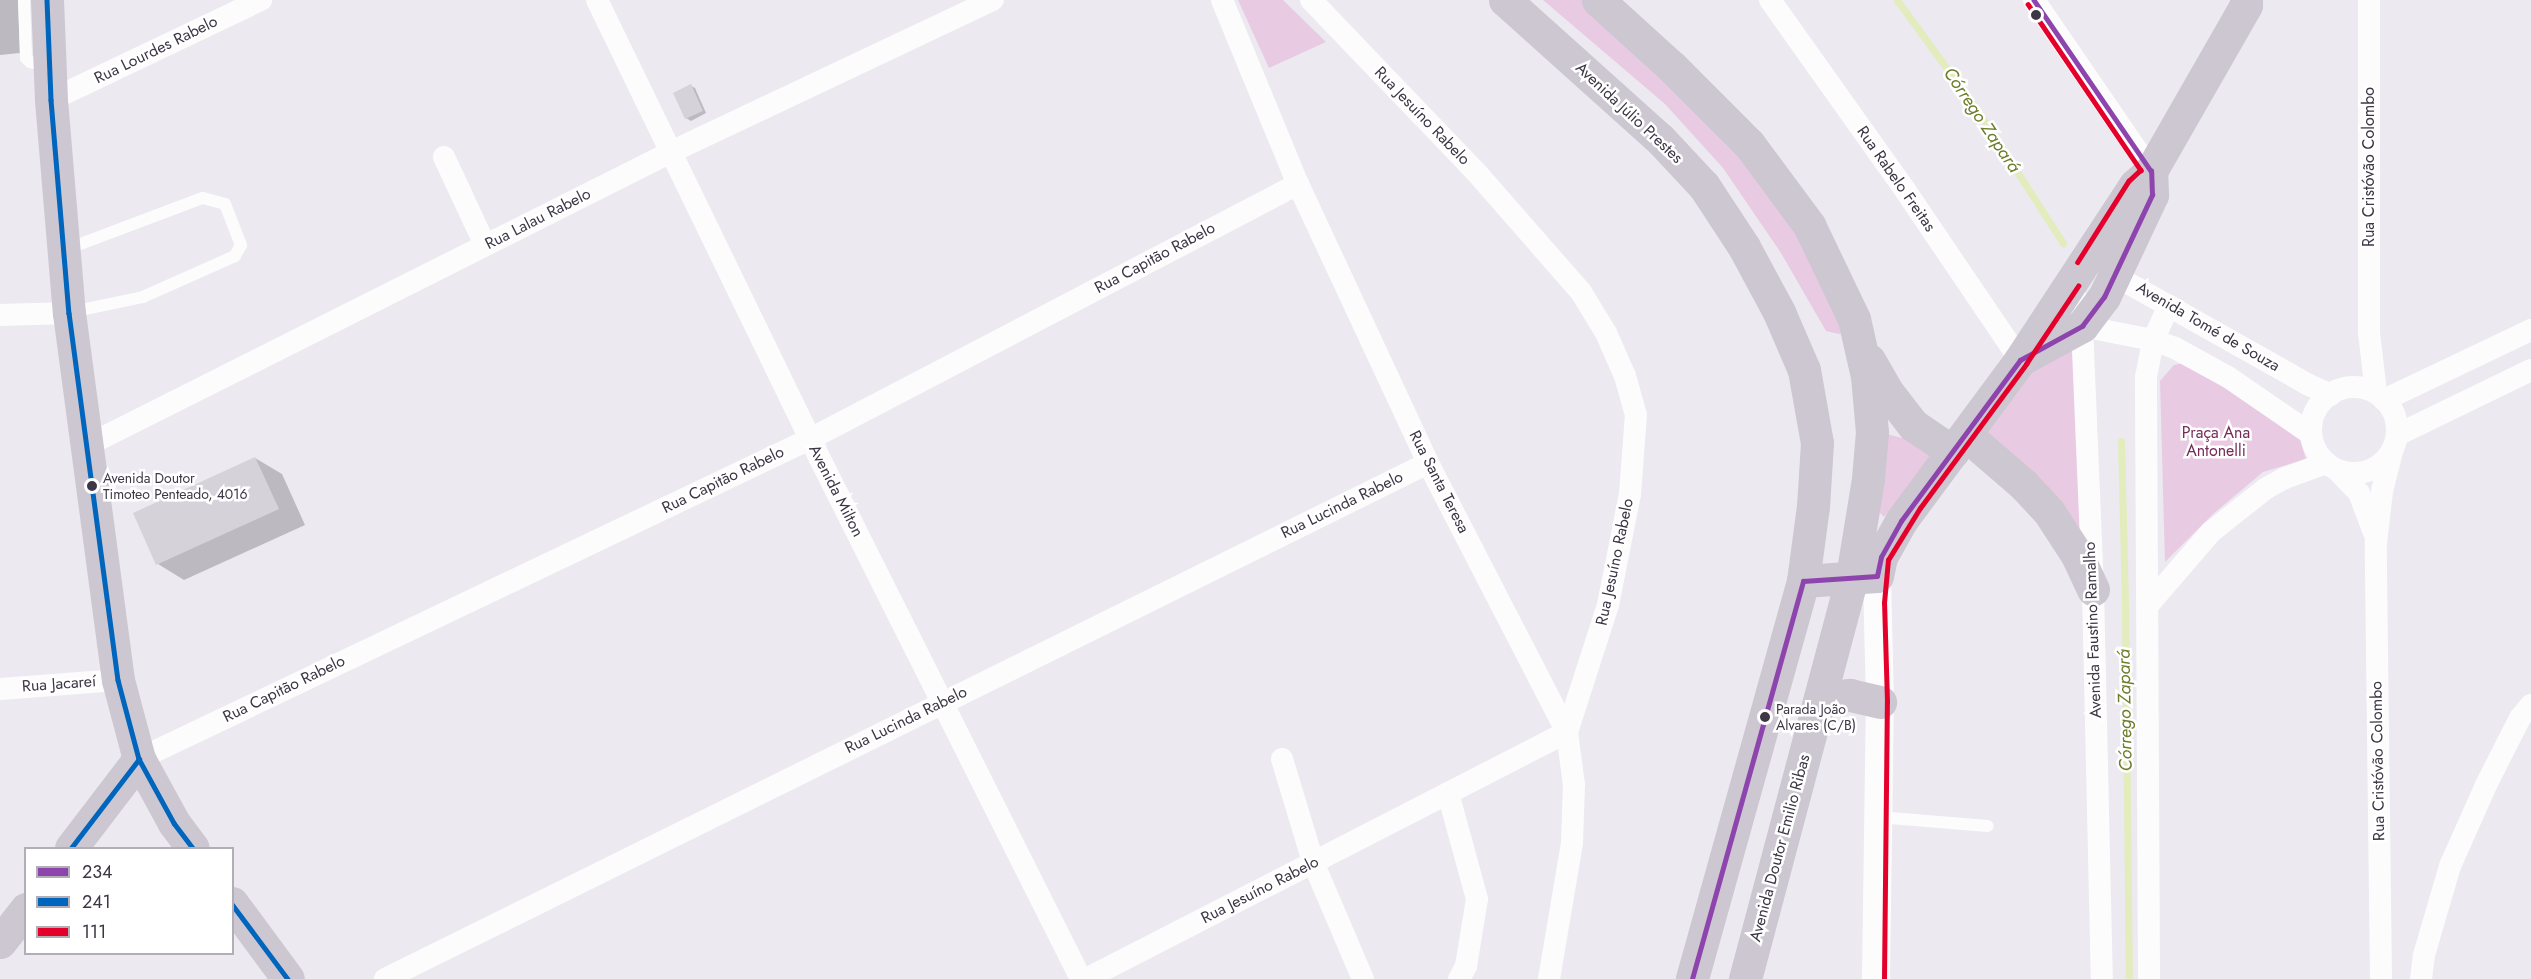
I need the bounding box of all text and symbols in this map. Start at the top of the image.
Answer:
unlabelled marker [2030,9,2042,21]
street label: Rua Lourdes Rabelo [91,12,221,88]
street label: Avenida Júlio Prestes [1571,58,1687,168]
street label: Rua Jesuíno Rabelo [1370,63,1474,169]
water label: Córrego Zapará [1939,63,2025,177]
street label: Rua Cristóvão Colombo [2359,87,2379,247]
street label: Rua Rabelo Freitas [1852,123,1940,235]
street label: Rua Lalau Rabelo [482,184,594,254]
street label: Rua Capitão Rabelo [1092,218,1218,298]
street label: Avenida Tomé de Souza [2133,278,2283,376]
park label: Praça Ana Antonelli [2182,423,2250,461]
street label: Rua Santa Teresa [1405,427,1473,537]
street label: Rua Capitão Rabelo [659,442,787,518]
street label: Avenida Milton [805,442,867,540]
street label: Rua Lucinda Rabelo [1278,467,1406,543]
place label: Avenida Doutor Timoteo Penteado, 4016 [103,470,248,502]
marker: Avenida Doutor Timoteo Penteado, 4016 [86,480,98,492]
street label: Rua Jesuíno Rabelo [1592,497,1638,627]
street label: Avenida Faustino Ramalho [2080,541,2106,719]
water label: Córrego Zapará [2113,649,2137,771]
street label: Rua Capitão Rabelo [220,651,348,727]
street label: Rua Jacareí [21,672,97,696]
street label: Rua Cristóvão Colombo [2367,681,2389,841]
street label: Rua Lucinda Rabelo [842,682,970,758]
place label: Parada João Alvares (C/B) [1776,701,1856,734]
marker: Parada João Alvares (C/B) [1759,711,1771,723]
street label: Avenida Doutor Emilio Ribas [1746,752,1814,944]
legend [24,847,234,955]
street label: Rua Jesuíno Rabelo [1198,852,1322,928]
text: 234 [82,859,113,885]
text: 241 [82,889,111,915]
text: 111 [82,919,106,945]

